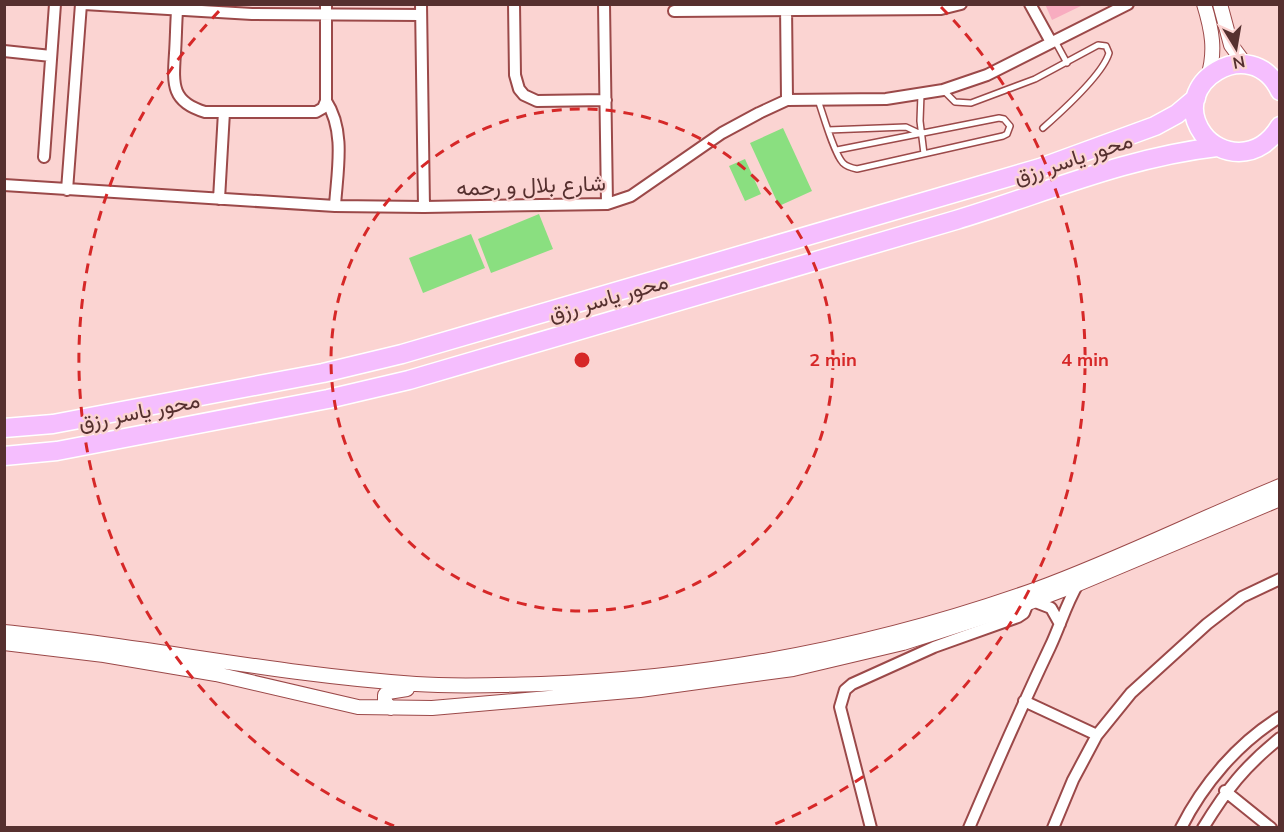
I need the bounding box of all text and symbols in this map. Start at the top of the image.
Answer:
north arrow [1206,18,1266,78]
text: N [1231,52,1247,74]
street label: محور ياسر رزق [1010,126,1136,190]
street label: شارع بلال و رحمه [456,168,606,203]
street label: محور ياسر رزق [545,267,671,327]
text: 2 min [809,348,857,371]
text: 4 min [1061,348,1109,371]
centre of rings [572,350,592,370]
street label: محور ياسر رزق [76,385,202,437]

